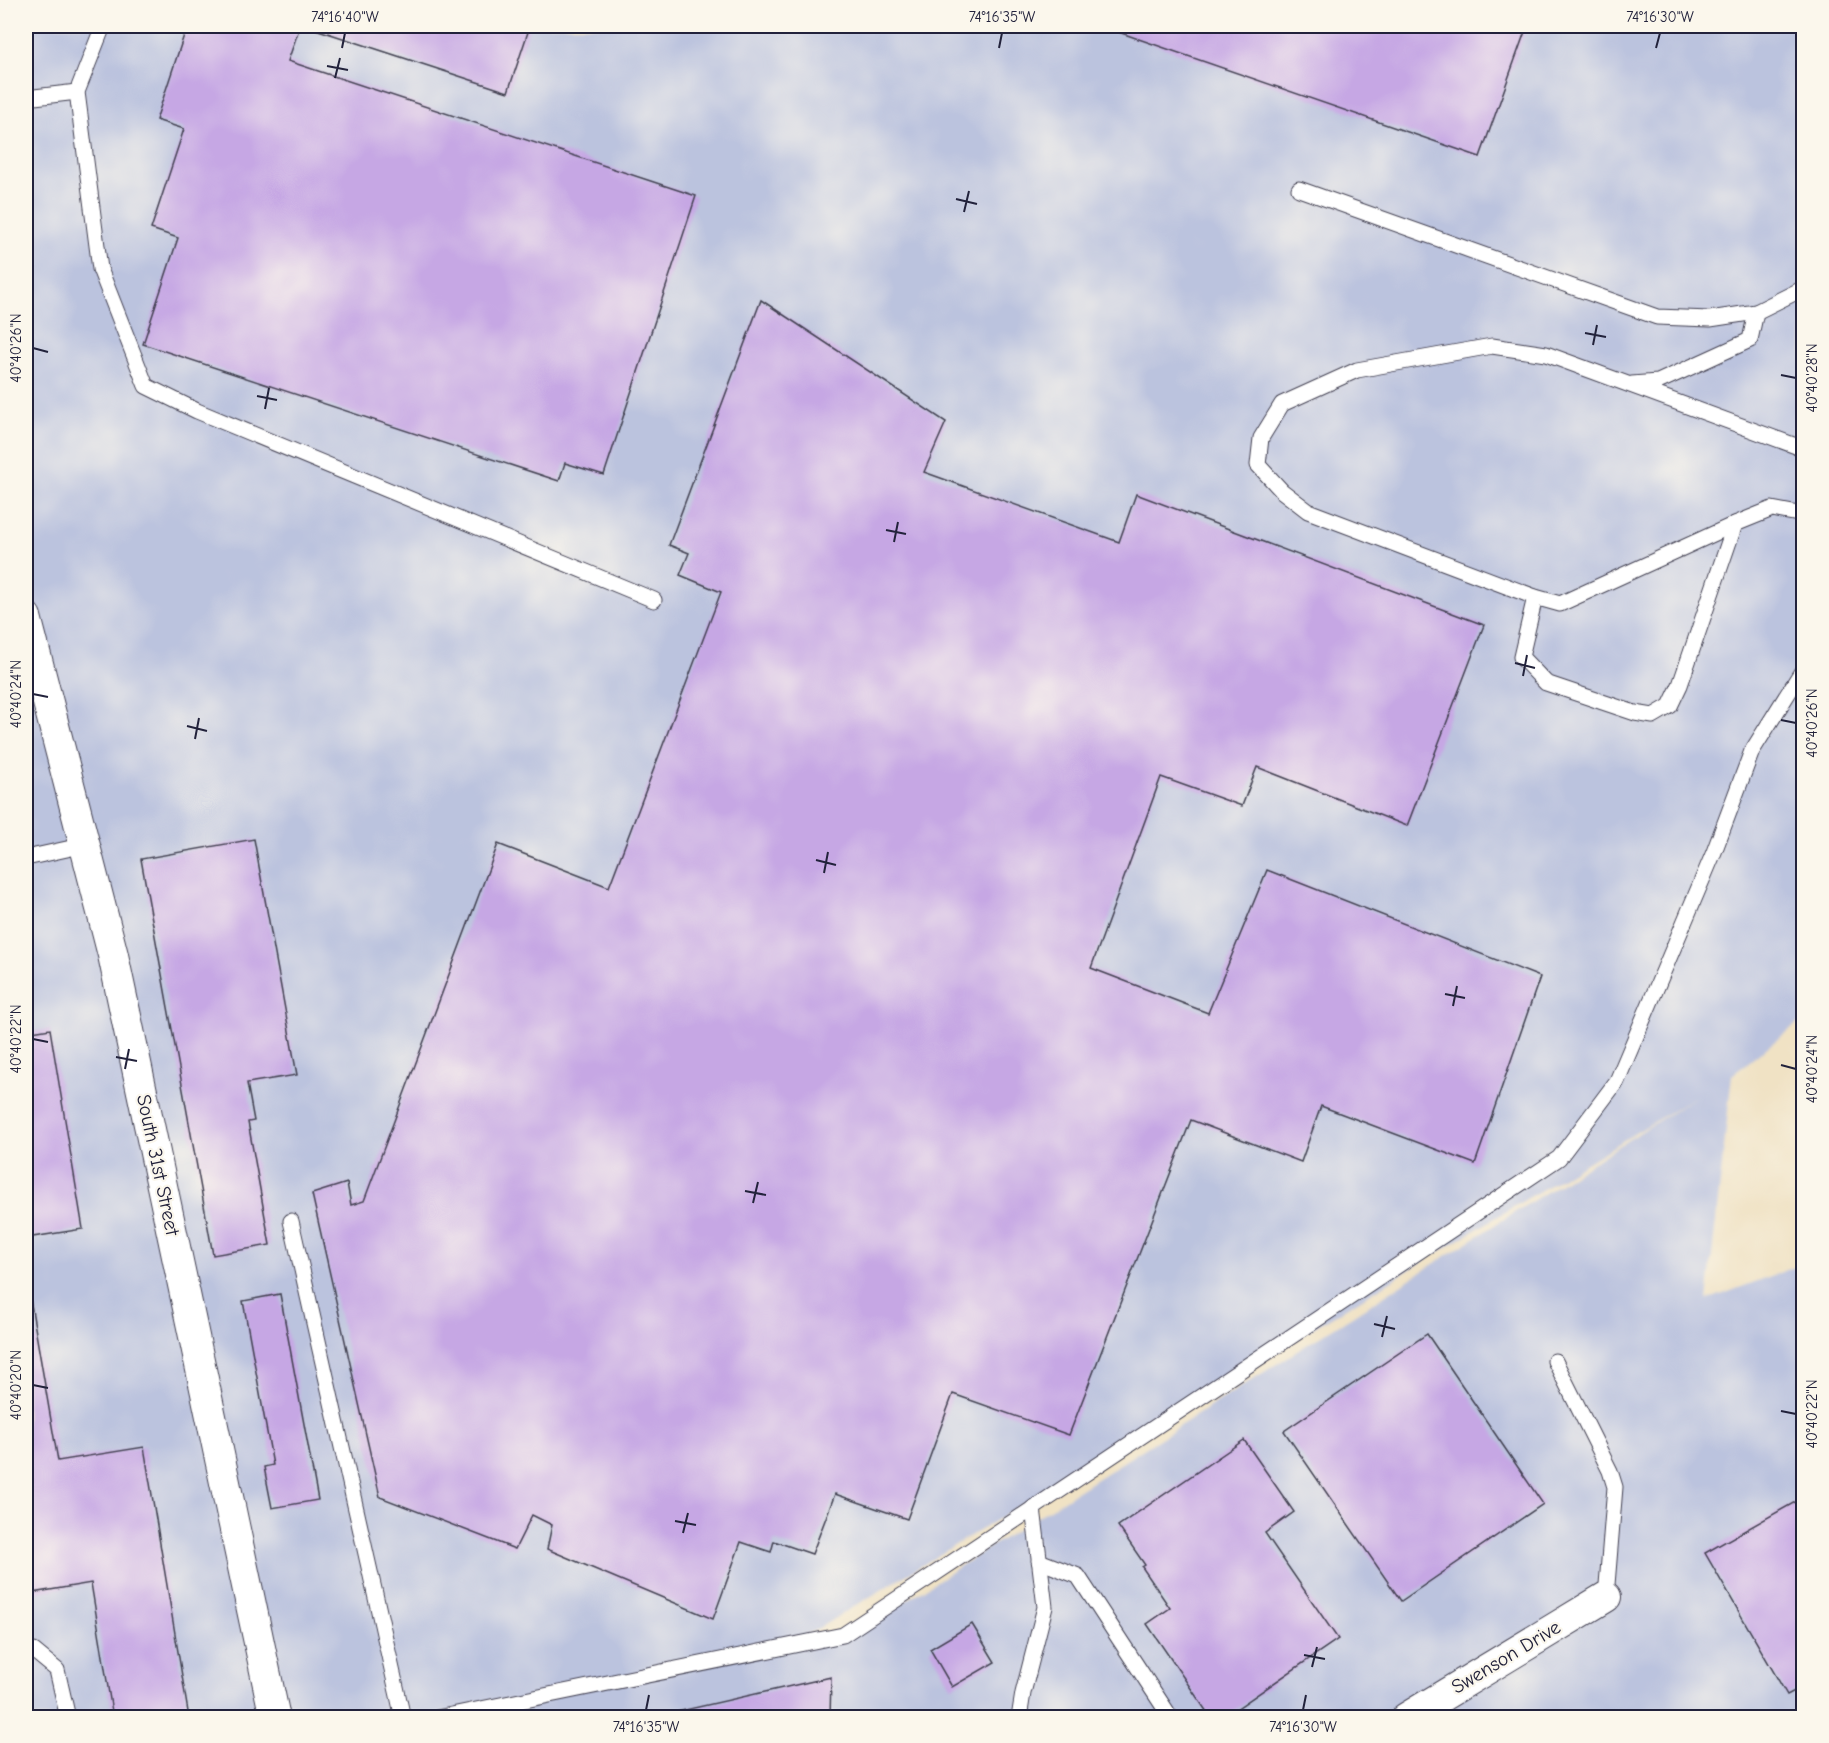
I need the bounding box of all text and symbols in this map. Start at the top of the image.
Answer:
text: 74°16'40"W [311,8,379,26]
text: 74°16'35"W [969,8,1035,26]
text: 74°16'30"W [1626,8,1694,26]
text: 40°40'26"N [7,313,25,383]
text: 40°40'28"N [1803,343,1821,413]
text: 40°40'24"N [7,660,25,728]
text: 40°40'26"N [1803,688,1821,758]
text: 40°40'22"N [7,1004,25,1074]
text: 40°40'24"N [1803,1035,1821,1103]
street label: South 31st Street [132,1092,184,1239]
text: 40°40'20"N [7,1350,25,1420]
text: 40°40'22"N [1803,1379,1821,1449]
street label: Swenson Drive [1447,1615,1565,1699]
text: 74°16'35"W [613,1718,679,1736]
text: 74°16'30"W [1269,1718,1337,1736]

